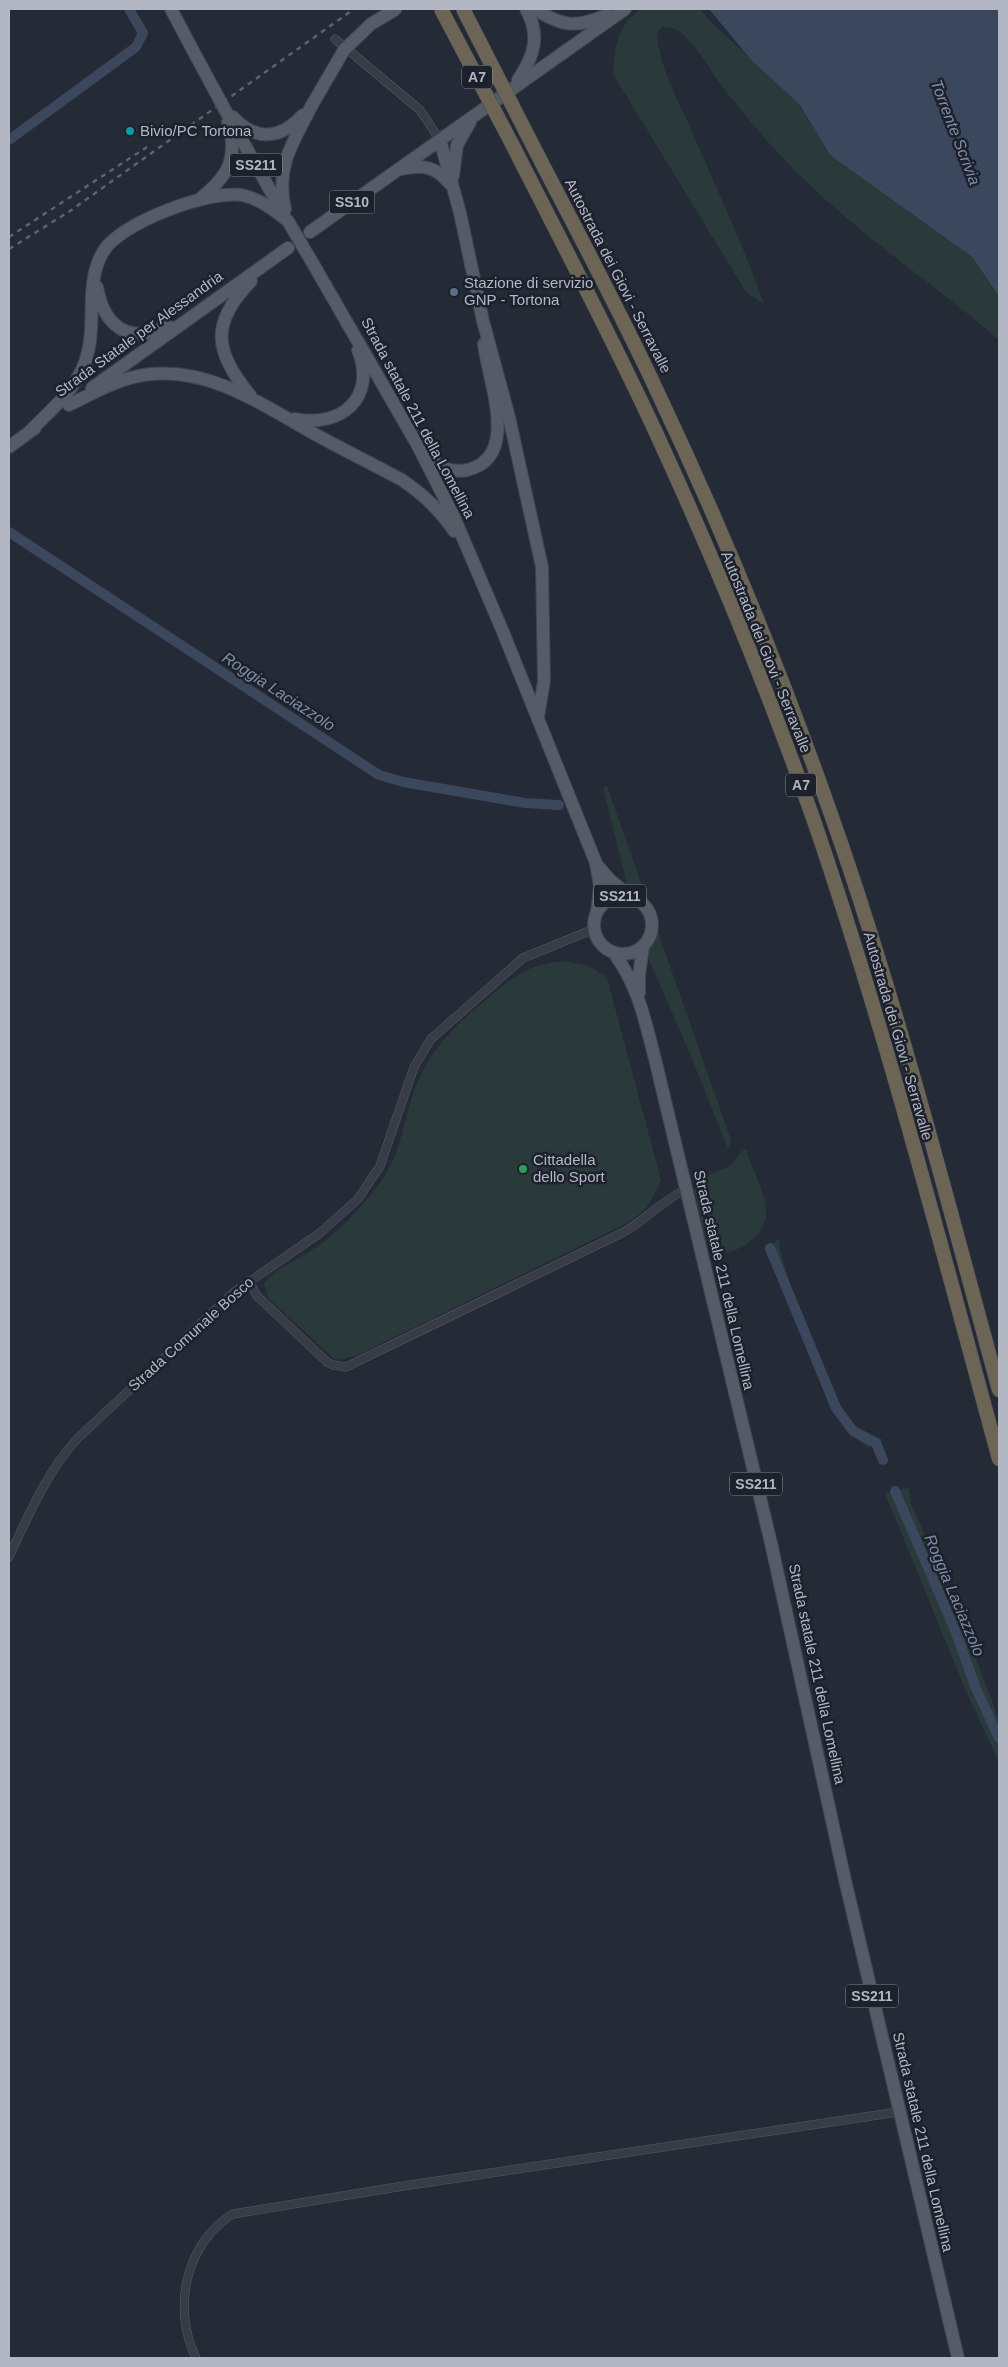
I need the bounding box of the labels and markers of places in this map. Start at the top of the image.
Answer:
place label: Bivio/PC Tortona [140,122,252,139]
marker: Bivio/PC Tortona [124,125,136,137]
place label: Stazione di servizio GNP - Tortona [464,274,593,308]
marker: Stazione di servizio GNP - Tortona [448,286,460,298]
place label: Cittadella dello Sport [533,1151,606,1185]
marker: Cittadella dello Sport [517,1163,529,1175]

